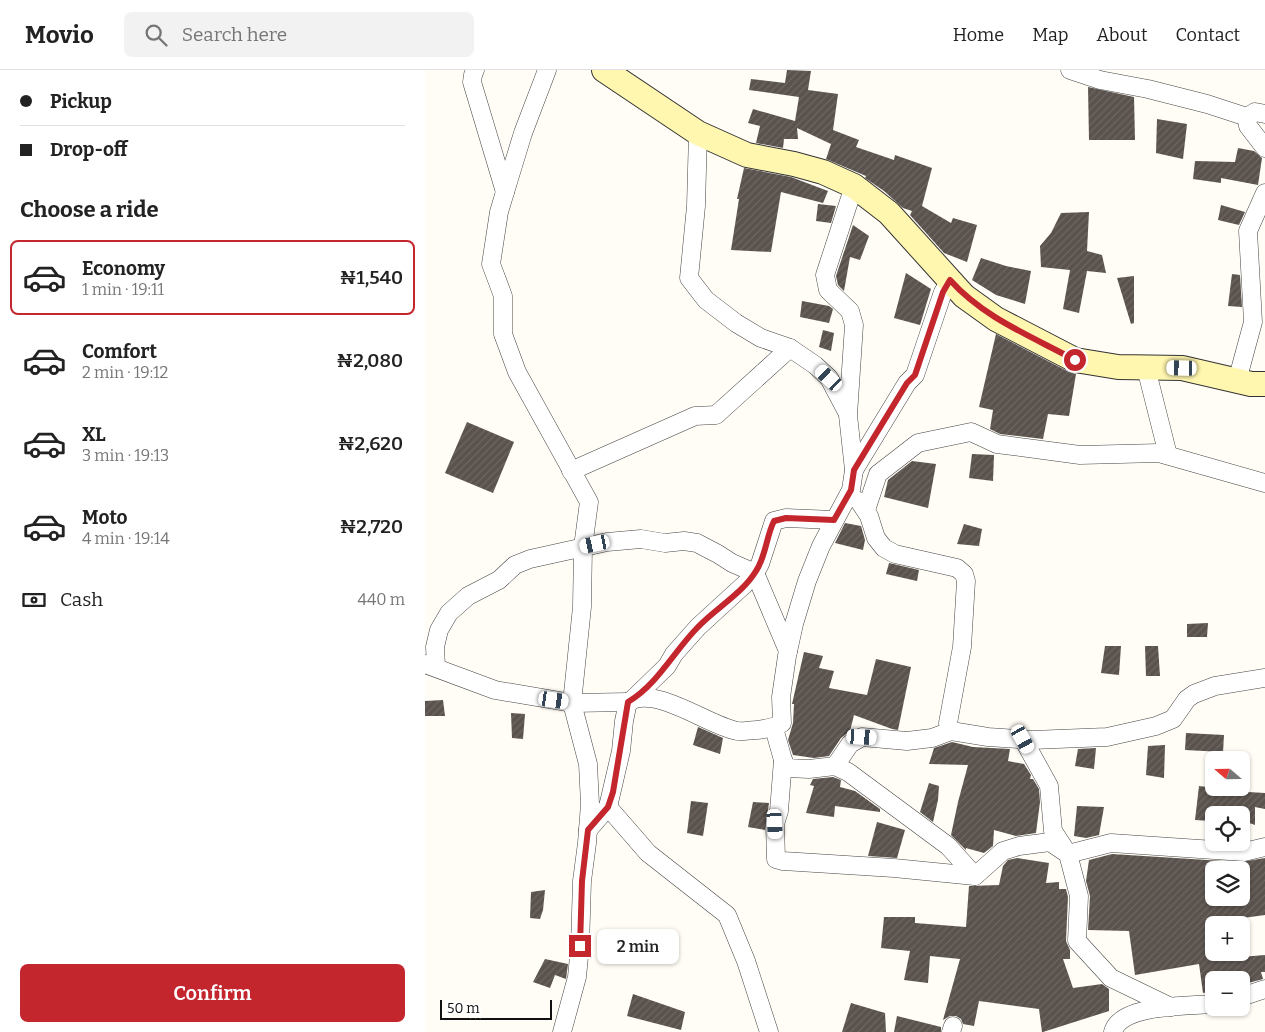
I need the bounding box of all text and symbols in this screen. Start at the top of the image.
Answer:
search box [124,12,474,57]
text: Movio [25,21,94,49]
icon: search [142,21,170,49]
text: Search here [182,23,287,46]
text: Home [953,24,1004,46]
text: Map [1032,24,1068,46]
text: About [1096,24,1147,46]
text: Contact [1175,24,1240,46]
text: Pickup [50,90,112,113]
text: Drop-off [50,138,128,161]
text: Choose a ride [20,196,159,223]
icon: car [22,255,67,300]
text: Economy [82,257,165,280]
text: ₦1,540 [340,266,403,289]
text: 1 min · 19:11 [82,280,164,299]
icon: car [22,338,67,383]
text: Comfort [82,340,157,363]
text: ₦2,080 [336,349,403,372]
route start [1064,349,1086,371]
car [1166,360,1197,376]
car [812,362,845,394]
text: 2 min · 19:12 [82,363,168,382]
icon: car [22,421,67,466]
text: XL [82,423,106,446]
text: ₦2,620 [338,432,403,455]
text: 3 min · 19:13 [82,446,169,465]
icon: car [22,504,67,549]
text: Moto [82,506,128,529]
text: ₦2,720 [339,515,403,538]
text: 4 min · 19:14 [82,529,170,548]
car [578,534,611,554]
icon: cash [20,586,48,614]
text: Cash [60,588,103,611]
text: 440 m [358,590,405,609]
car [538,690,569,710]
car [1009,722,1036,756]
car [846,729,877,745]
north arrow [1205,751,1250,796]
map controls [1205,751,1250,1016]
button: locate [1205,806,1250,851]
car [766,809,783,839]
button: layers [1205,861,1250,906]
button: + [1205,916,1250,961]
callout: 2 min [597,928,680,964]
route end [569,935,591,957]
text: 2 min [617,937,659,956]
button: Confirm [20,964,405,1022]
button: − [1205,971,1250,1016]
scale bar [440,997,553,1020]
text: 50 m [447,1000,480,1017]

